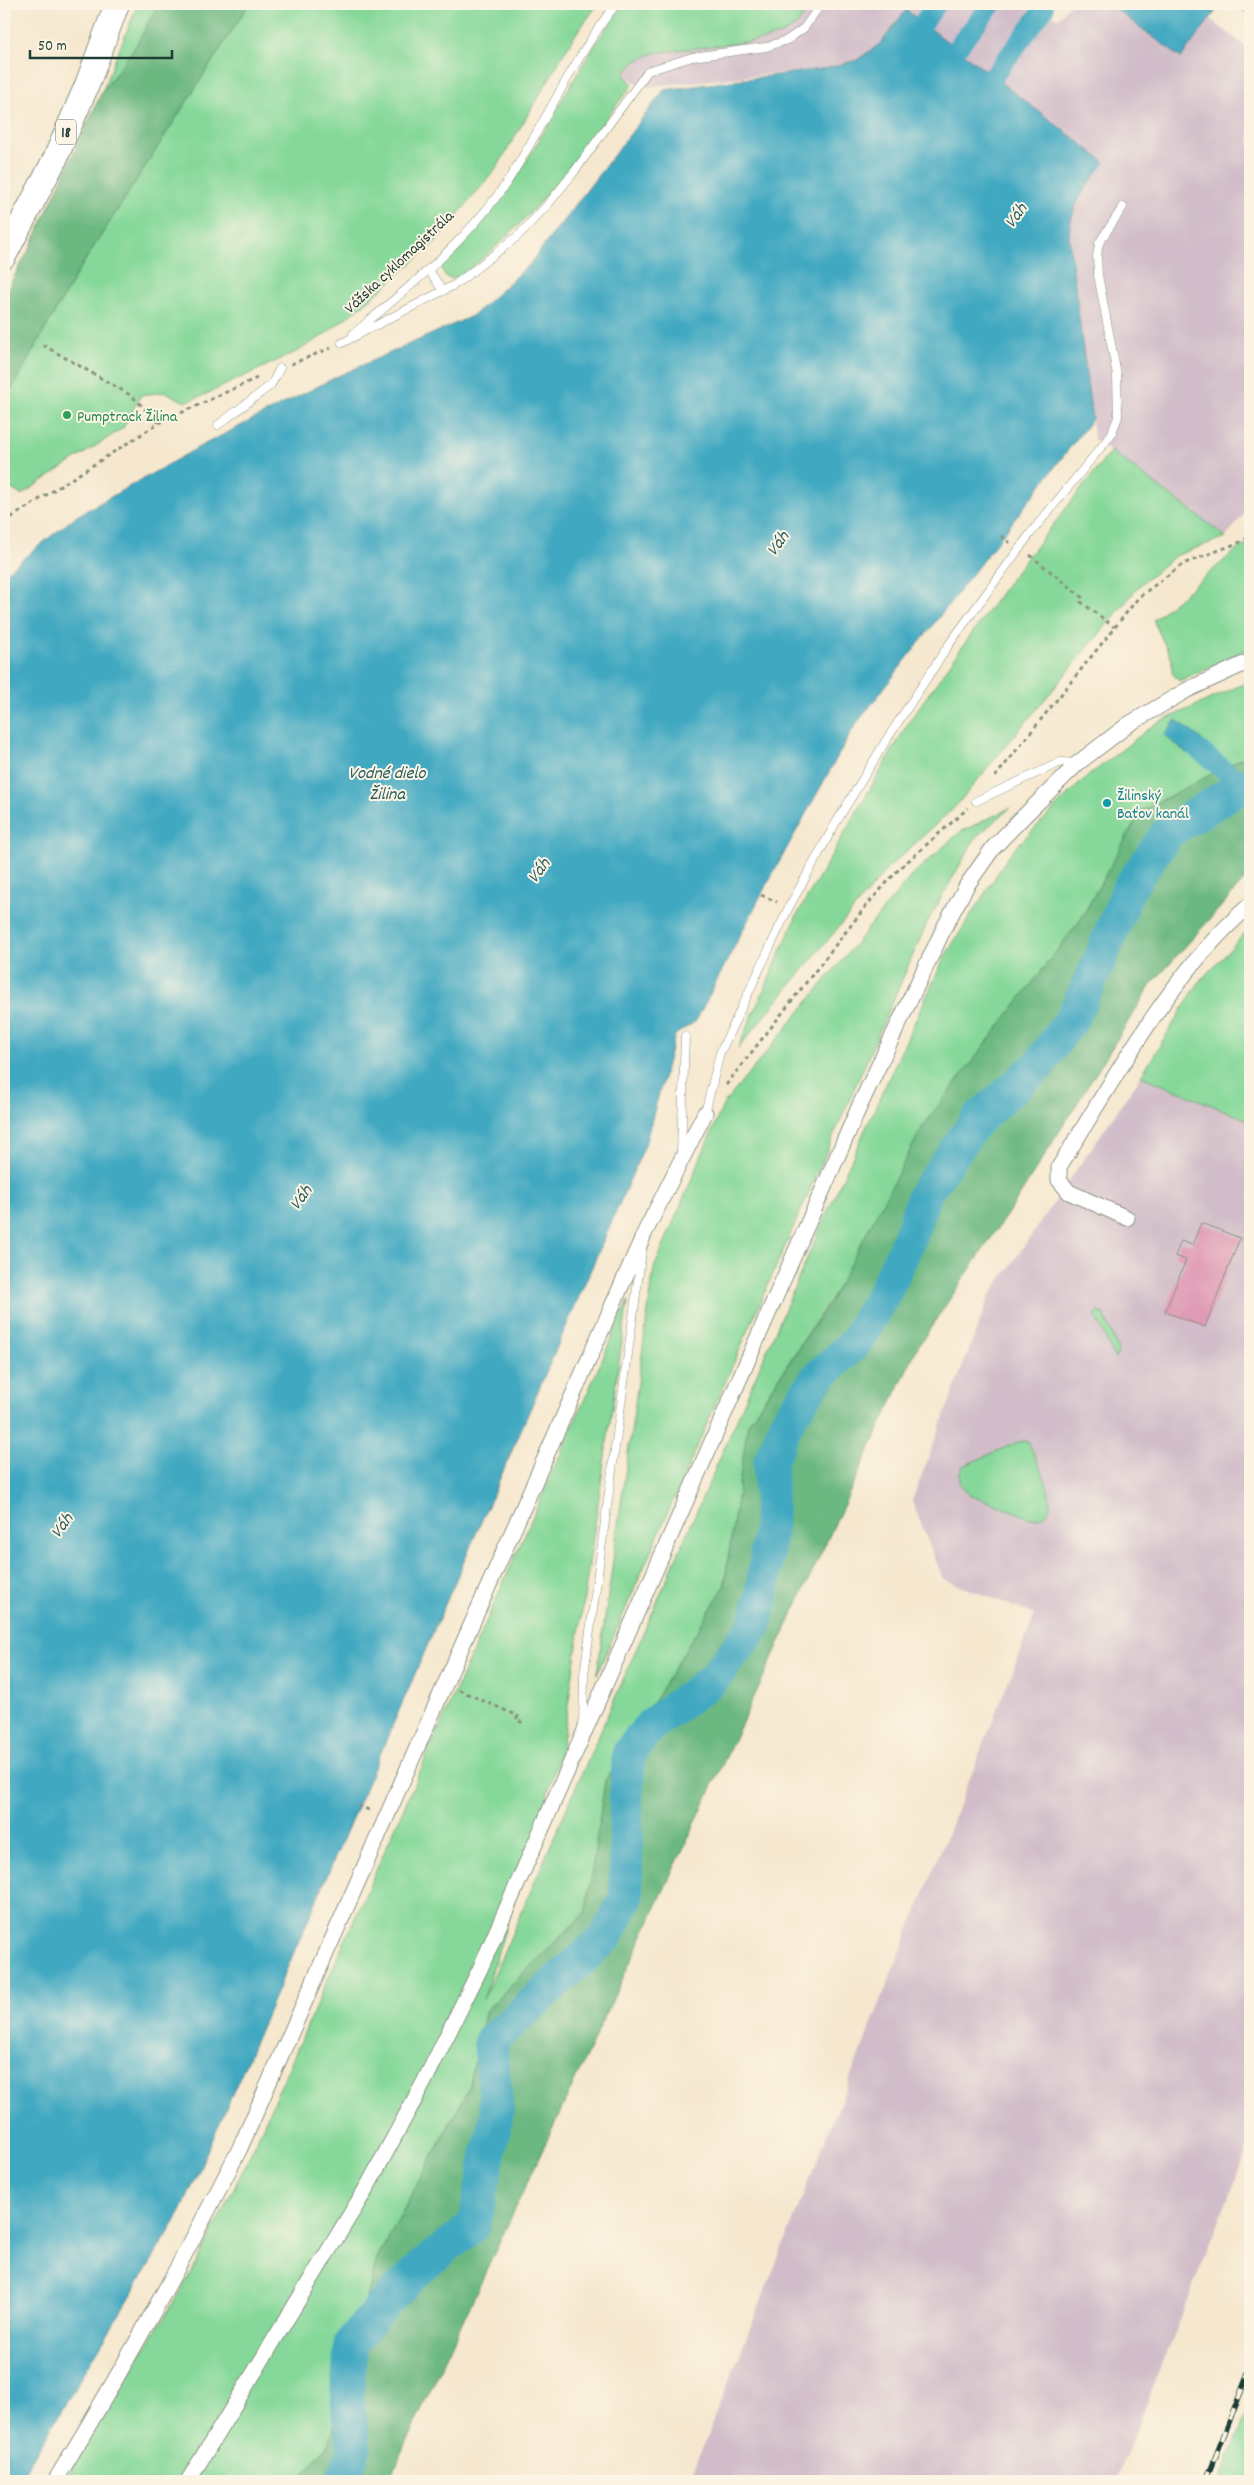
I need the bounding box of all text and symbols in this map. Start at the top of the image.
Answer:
scale bar [30,28,172,60]
text: 50 m [38,36,67,58]
road number: 18 [56,120,76,144]
water label: Váh [999,198,1035,234]
street label: Vážska cyklomagistrála [340,206,460,320]
place label: Pumptrack Žilina [77,406,178,429]
marker: Pumptrack Žilina [61,409,73,421]
water label: Váh [761,526,797,562]
water label: Vodné dielo Žilina [348,762,427,808]
place label: Žilinský Baťov kanál [1117,785,1189,826]
marker: Žilinský Baťov kanál [1101,797,1113,809]
water label: Váh [522,853,558,889]
water label: Váh [284,1180,320,1216]
water label: Váh [45,1508,81,1544]

